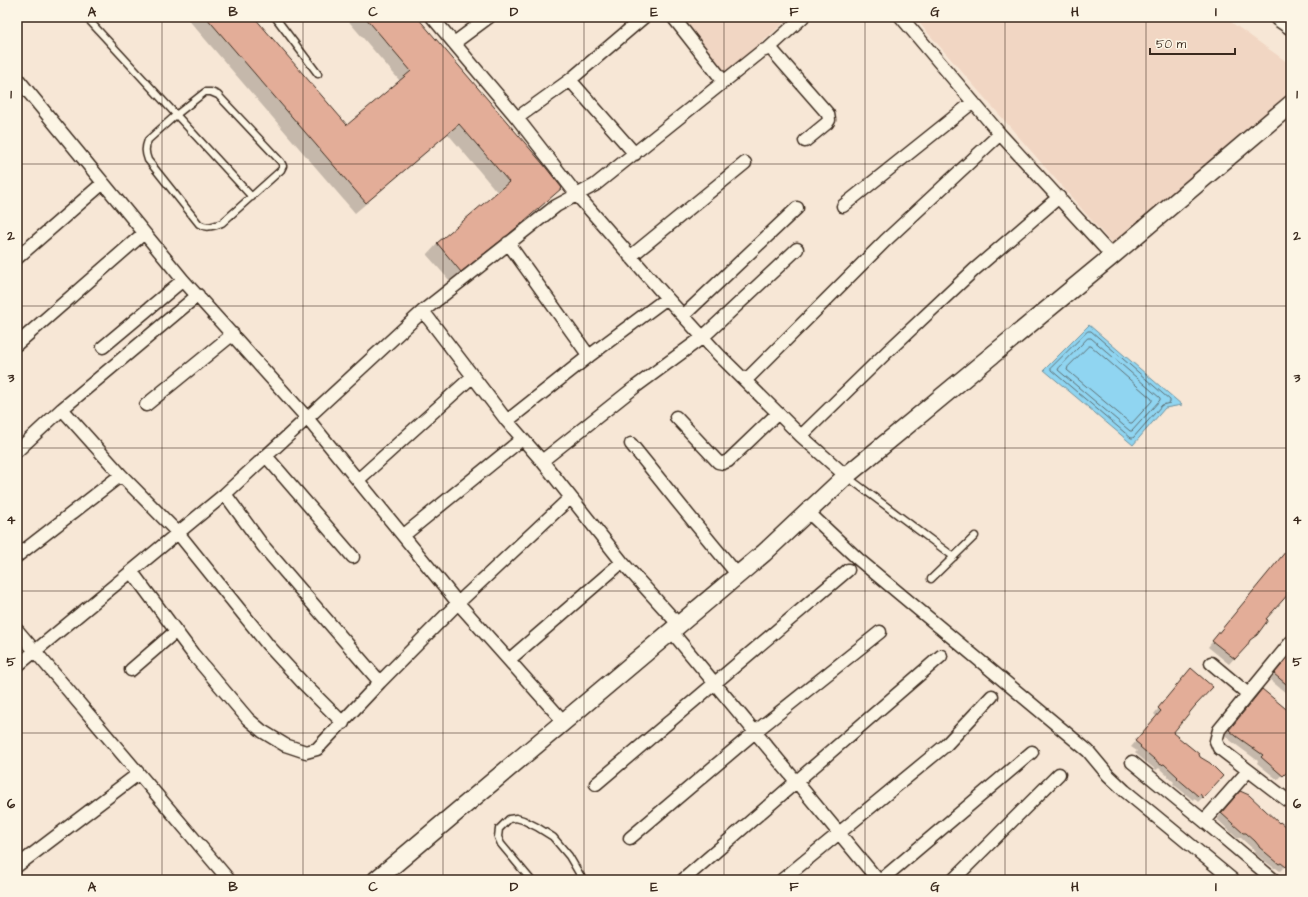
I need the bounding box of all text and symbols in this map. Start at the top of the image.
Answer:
text: A [88,3,97,21]
text: B [228,3,238,21]
text: C [368,3,378,21]
text: D [510,3,519,21]
text: E [650,3,658,21]
text: F [789,3,799,21]
text: G [930,3,940,21]
text: H [1071,3,1079,21]
text: I [1215,3,1217,21]
scale bar [1150,30,1235,56]
text: 50 m [1156,36,1187,53]
text: 1 [10,85,12,103]
text: 1 [1296,85,1298,103]
text: 2 [6,227,15,245]
text: 2 [1292,227,1301,245]
text: 3 [7,369,15,387]
text: 3 [1293,369,1301,387]
text: 4 [7,511,16,529]
text: 4 [1293,511,1302,529]
text: 5 [6,653,16,671]
text: 5 [1292,653,1302,671]
text: 6 [7,795,16,813]
text: 6 [1293,795,1302,813]
text: A [88,878,97,896]
text: B [228,878,238,896]
text: C [368,878,378,896]
text: D [510,878,519,896]
text: E [650,878,658,896]
text: F [789,878,799,896]
text: G [930,878,940,896]
text: H [1071,878,1079,896]
text: I [1215,878,1217,896]

